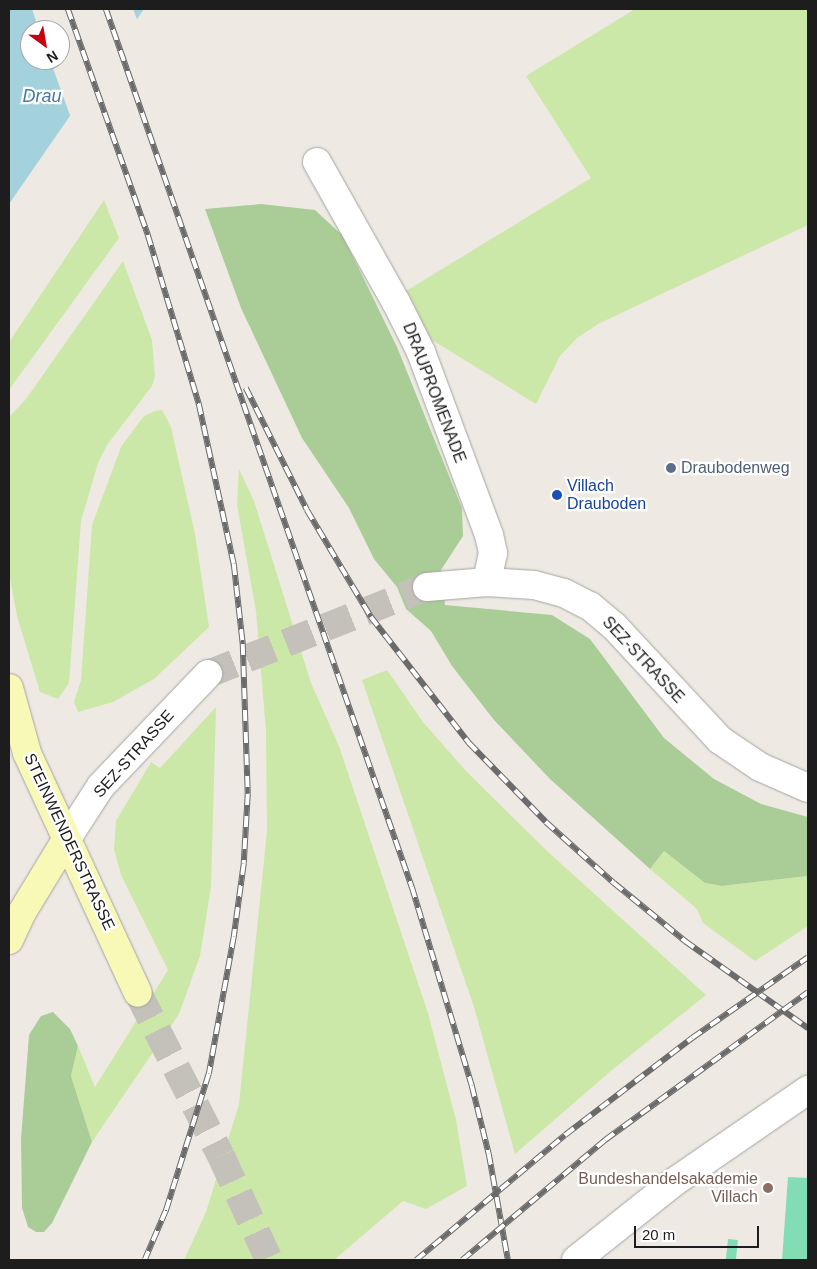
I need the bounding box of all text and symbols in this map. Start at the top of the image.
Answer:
north arrow [20,20,70,70]
text: N [44,47,61,66]
water label: Drau [22,85,62,107]
street label: DRAUPROMENADE [398,320,470,466]
place label: Draubodenweg [681,458,790,478]
marker: Draubodenweg [665,462,677,474]
place label: Villach Drauboden [567,476,646,514]
marker: Villach Drauboden [551,489,563,501]
street label: SEZ-STRASSE [598,613,688,707]
street label: SEZ-STRASSE [90,706,178,802]
street label: STEINWENDERSTRASSE [20,751,118,933]
place label: Bundeshandelsakademie Villach [578,1169,758,1207]
marker: Bundeshandelsakademie Villach [762,1182,774,1194]
scale bar [637,1216,762,1248]
text: 20 m [642,1226,675,1243]

